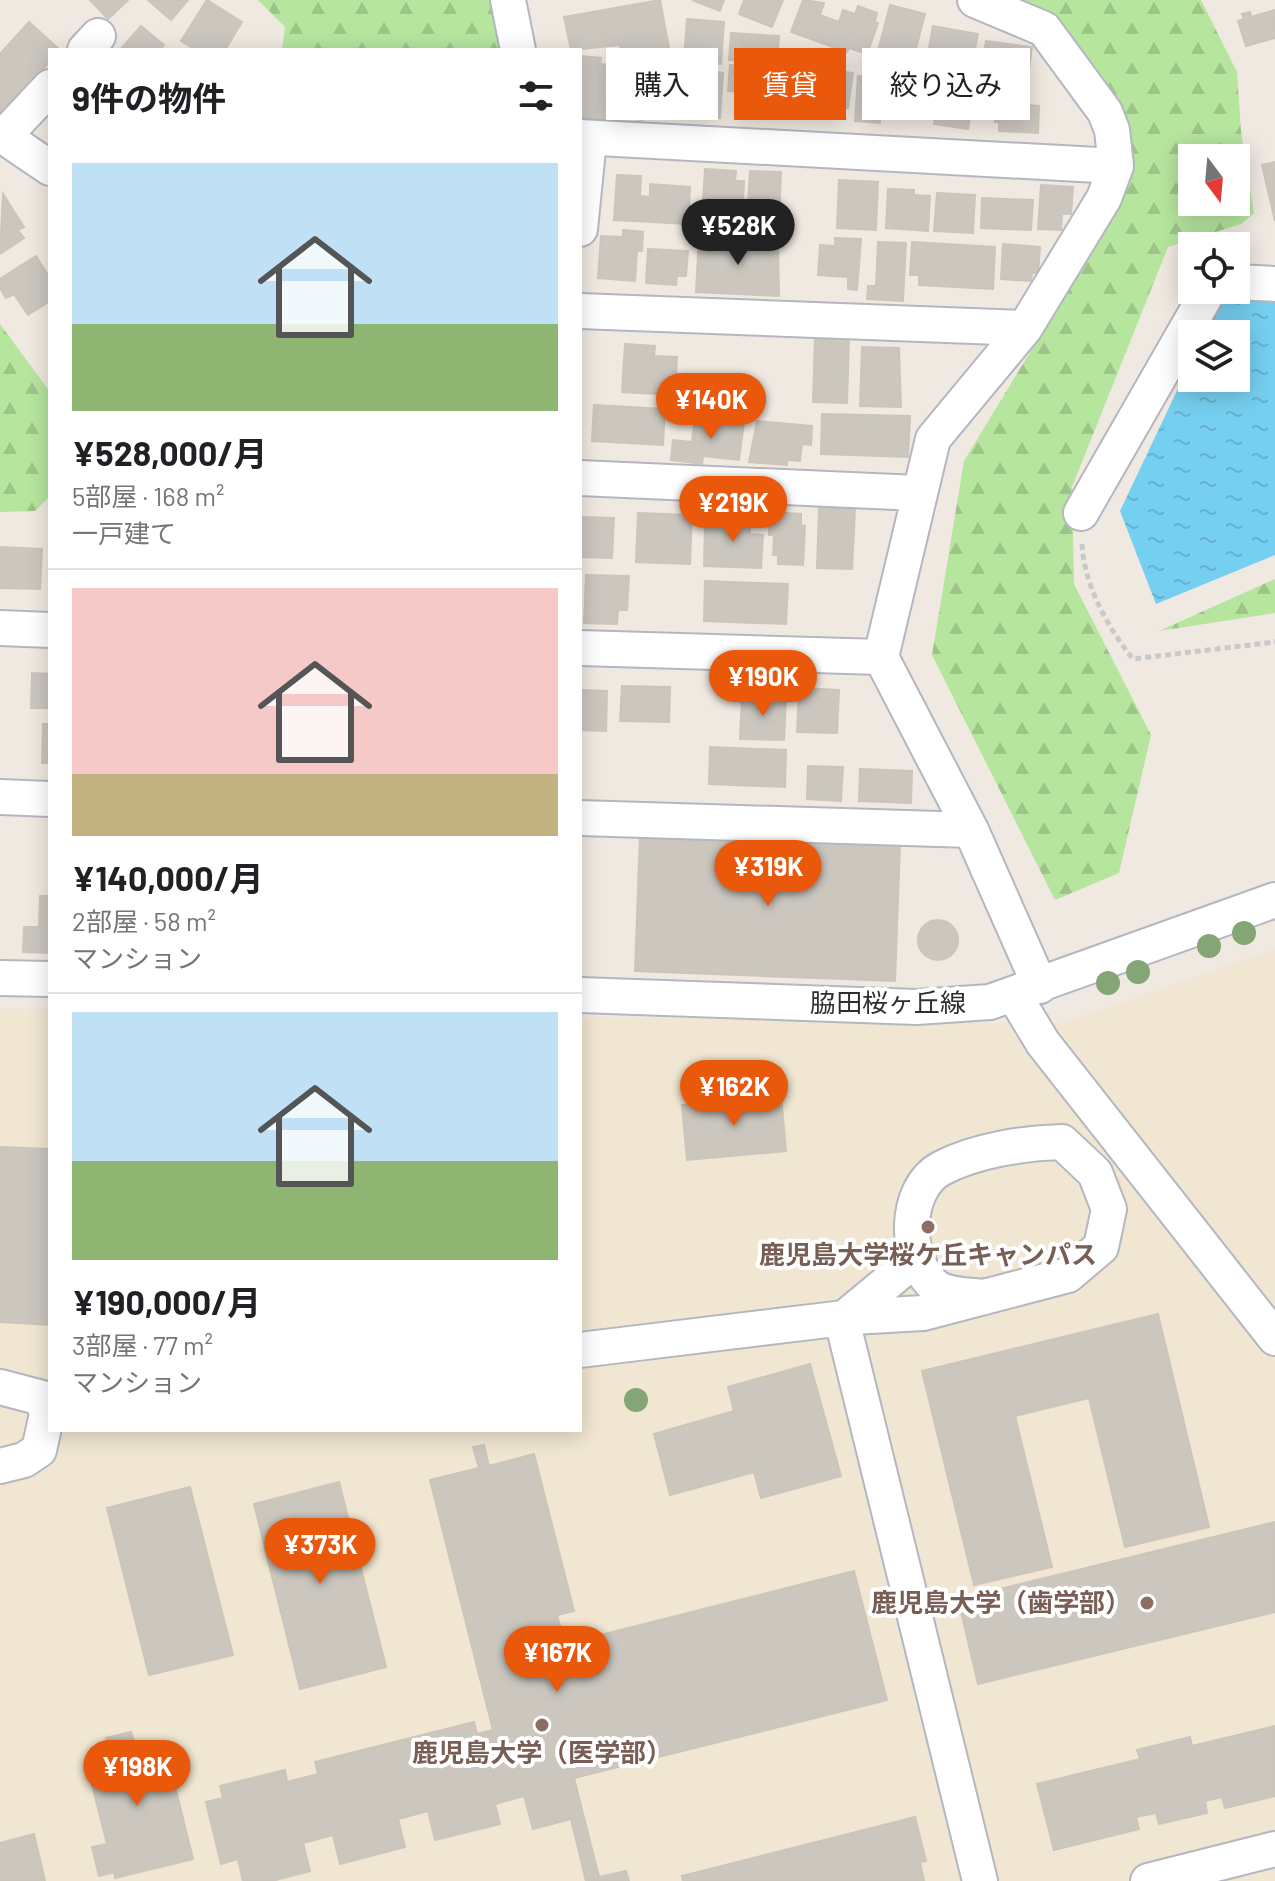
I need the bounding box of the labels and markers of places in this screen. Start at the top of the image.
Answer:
pin: ¥528K [682,199,794,267]
pin: ¥140K [655,373,767,441]
pin: ¥219K [677,476,789,544]
pin: ¥190K [707,650,819,718]
pin: ¥319K [712,840,824,908]
pin: ¥162K [678,1060,790,1128]
marker: 鹿児島大学桜ケ丘キャンパス [919,1218,937,1236]
place label: 鹿児島大学桜ケ丘キャンパス [759,1238,1097,1269]
pin: ¥373K [264,1518,376,1586]
place label: 鹿児島大学（歯学部） [871,1586,1131,1617]
marker: 鹿児島大学（歯学部） [1138,1594,1156,1612]
pin: ¥167K [501,1626,613,1694]
marker: 鹿児島大学（医学部） [533,1716,551,1734]
place label: 鹿児島大学（医学部） [412,1736,672,1767]
pin: ¥198K [81,1740,193,1808]

